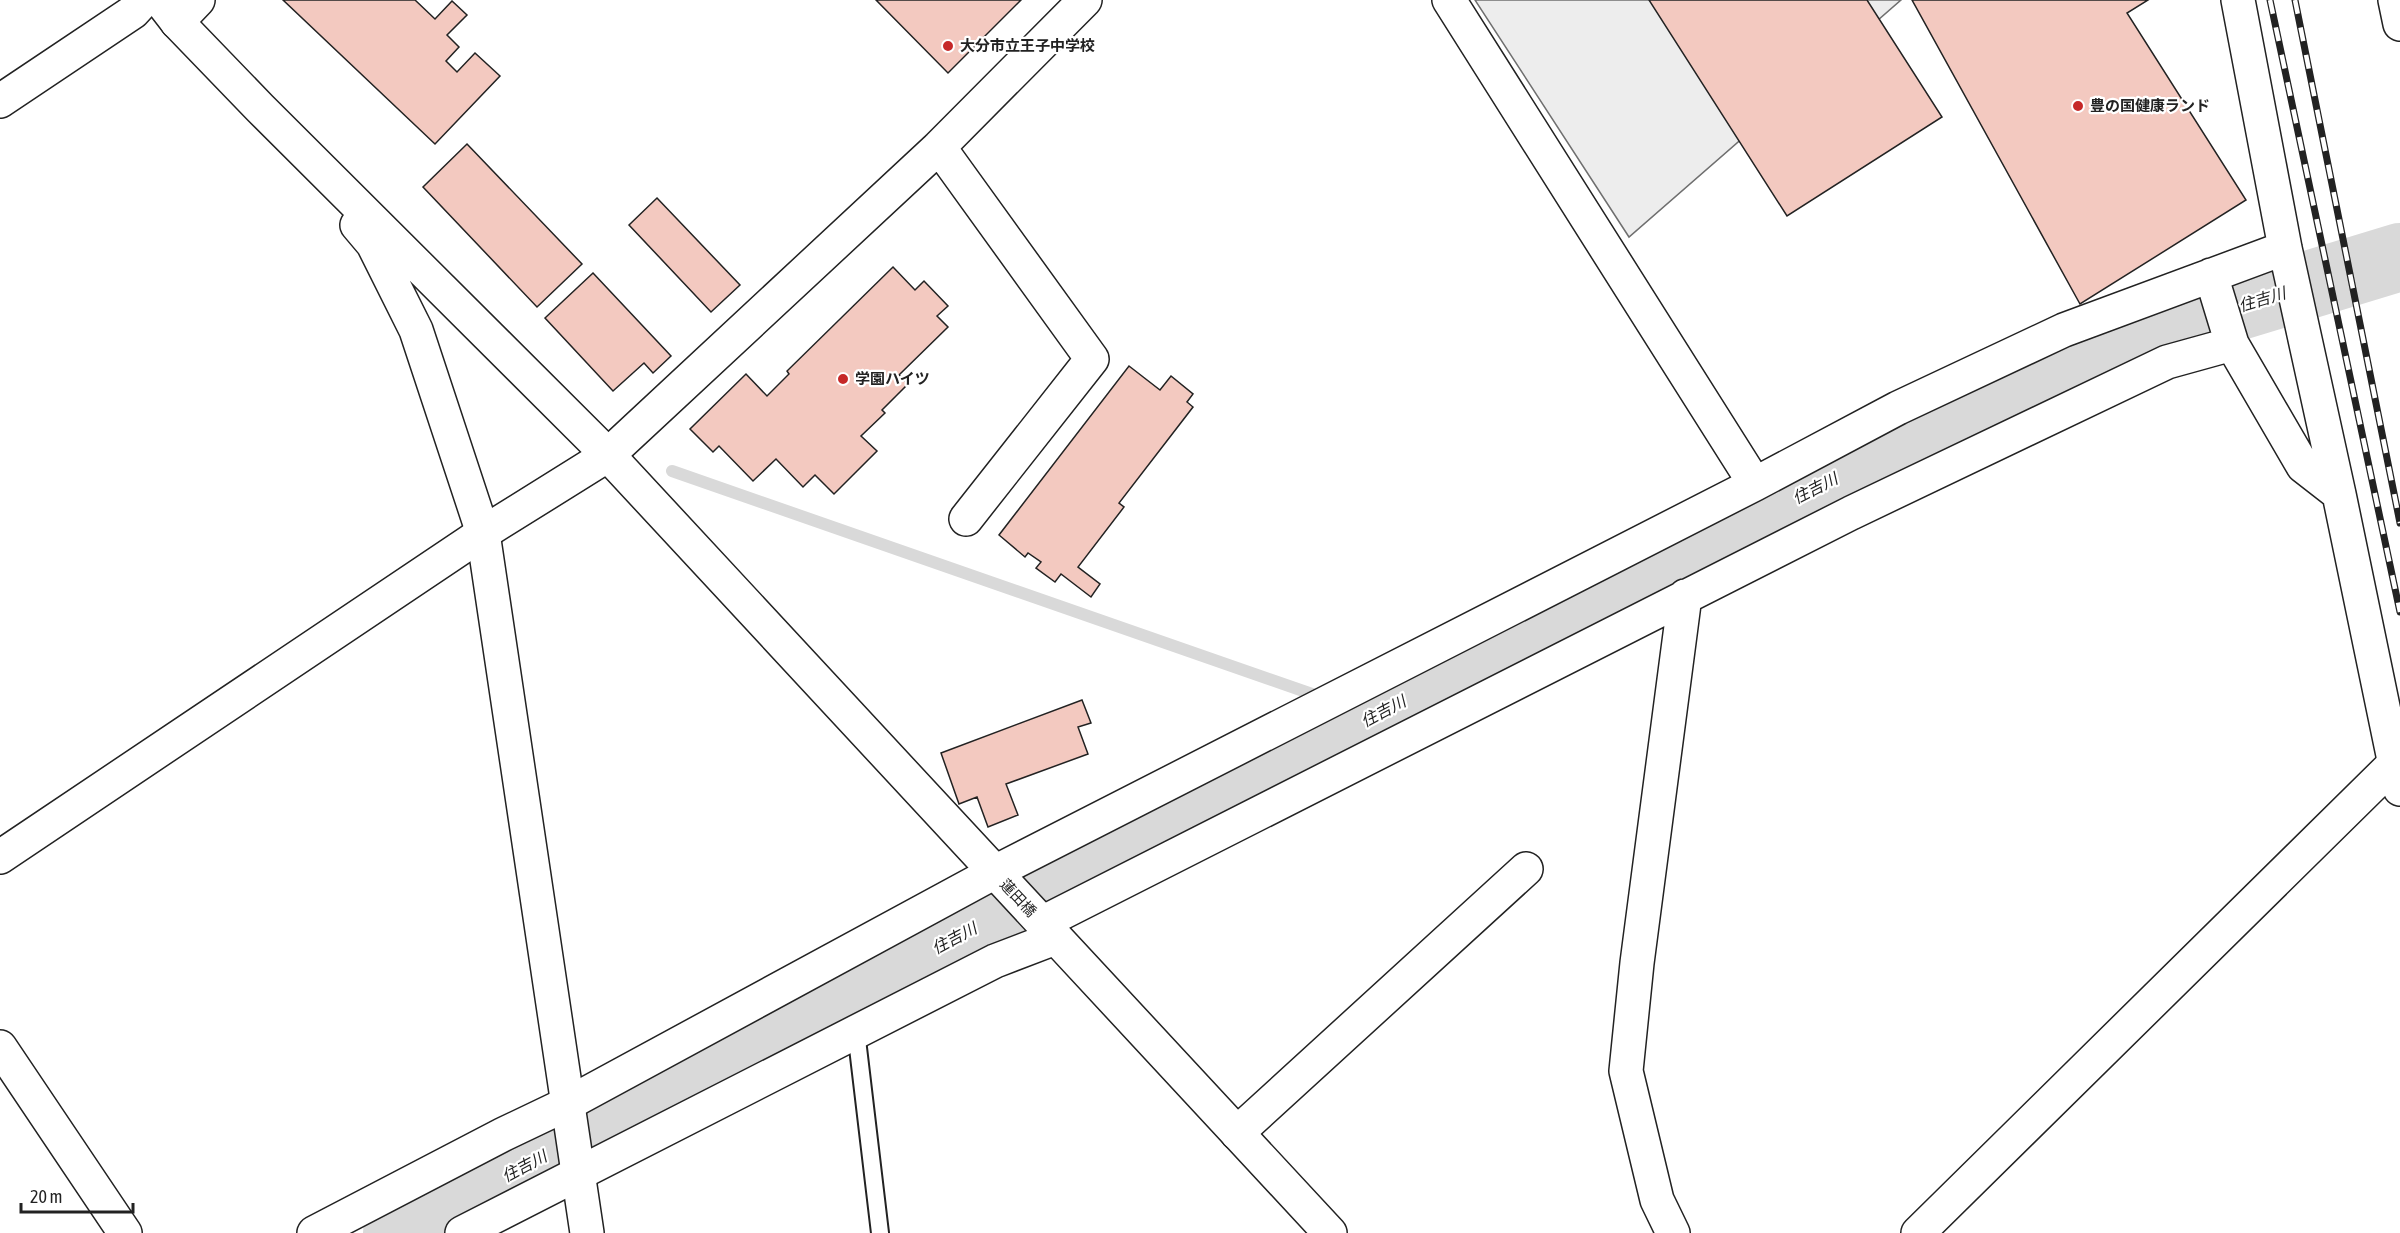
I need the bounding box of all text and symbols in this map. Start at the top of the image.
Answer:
place label: 大分市立王子中学校 [960,37,1095,54]
marker: 大分市立王子中学校 [941,39,955,53]
place label: 豊の国健康ランド [2090,97,2210,114]
marker: 豊の国健康ランド [2071,99,2085,113]
water label: 住吉川 [2236,283,2289,315]
place label: 学園ハイツ [855,370,930,387]
marker: 学園ハイツ [836,372,850,386]
water label: 住吉川 [1790,468,1842,507]
water label: 住吉川 [1358,691,1410,730]
street label: 蓮田橋 [997,875,1040,920]
water label: 住吉川 [929,918,981,957]
water label: 住吉川 [499,1146,551,1185]
scale bar [21,1176,134,1214]
text: 20 m [30,1186,62,1207]

